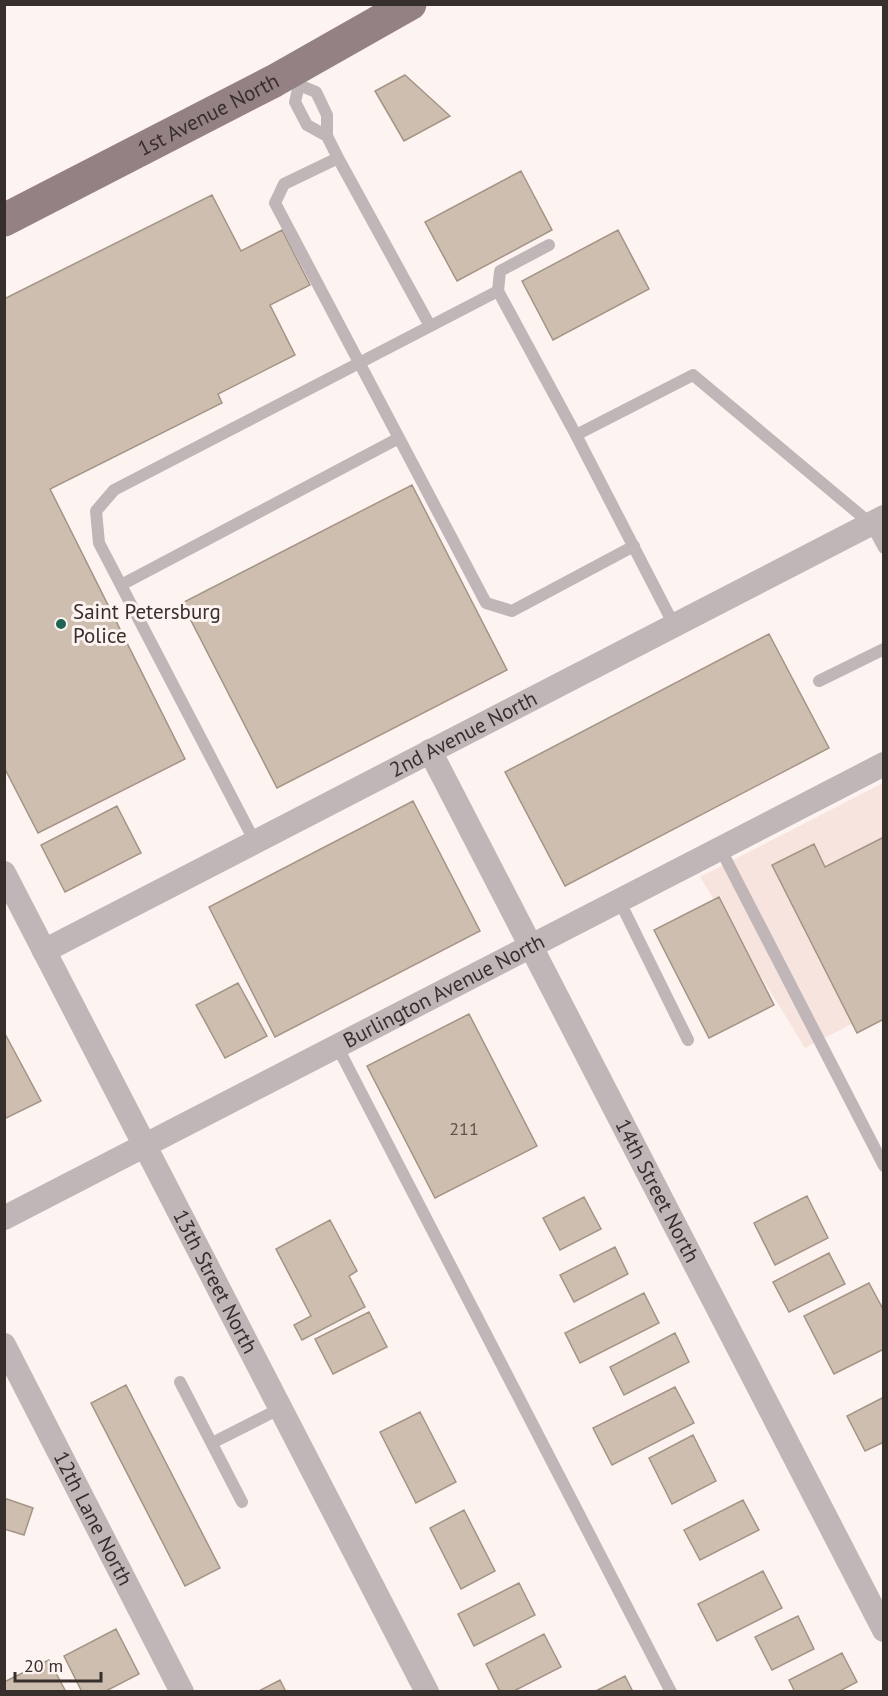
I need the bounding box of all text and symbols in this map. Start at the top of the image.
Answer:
street label: 1st Avenue North [133,67,284,162]
place label: Saint Petersburg Police [73,598,221,649]
marker: Saint Petersburg Police [54,617,68,631]
street label: 2nd Avenue North [385,685,541,783]
street label: Burlington Avenue North [338,927,549,1054]
street label: 14th Street North [609,1114,706,1267]
house number: 211 [449,1117,479,1140]
street label: 13th Street North [167,1205,264,1358]
street label: 12th Lane North [48,1446,139,1590]
scale bar [15,1645,100,1683]
text: 20 m [24,1654,63,1677]

